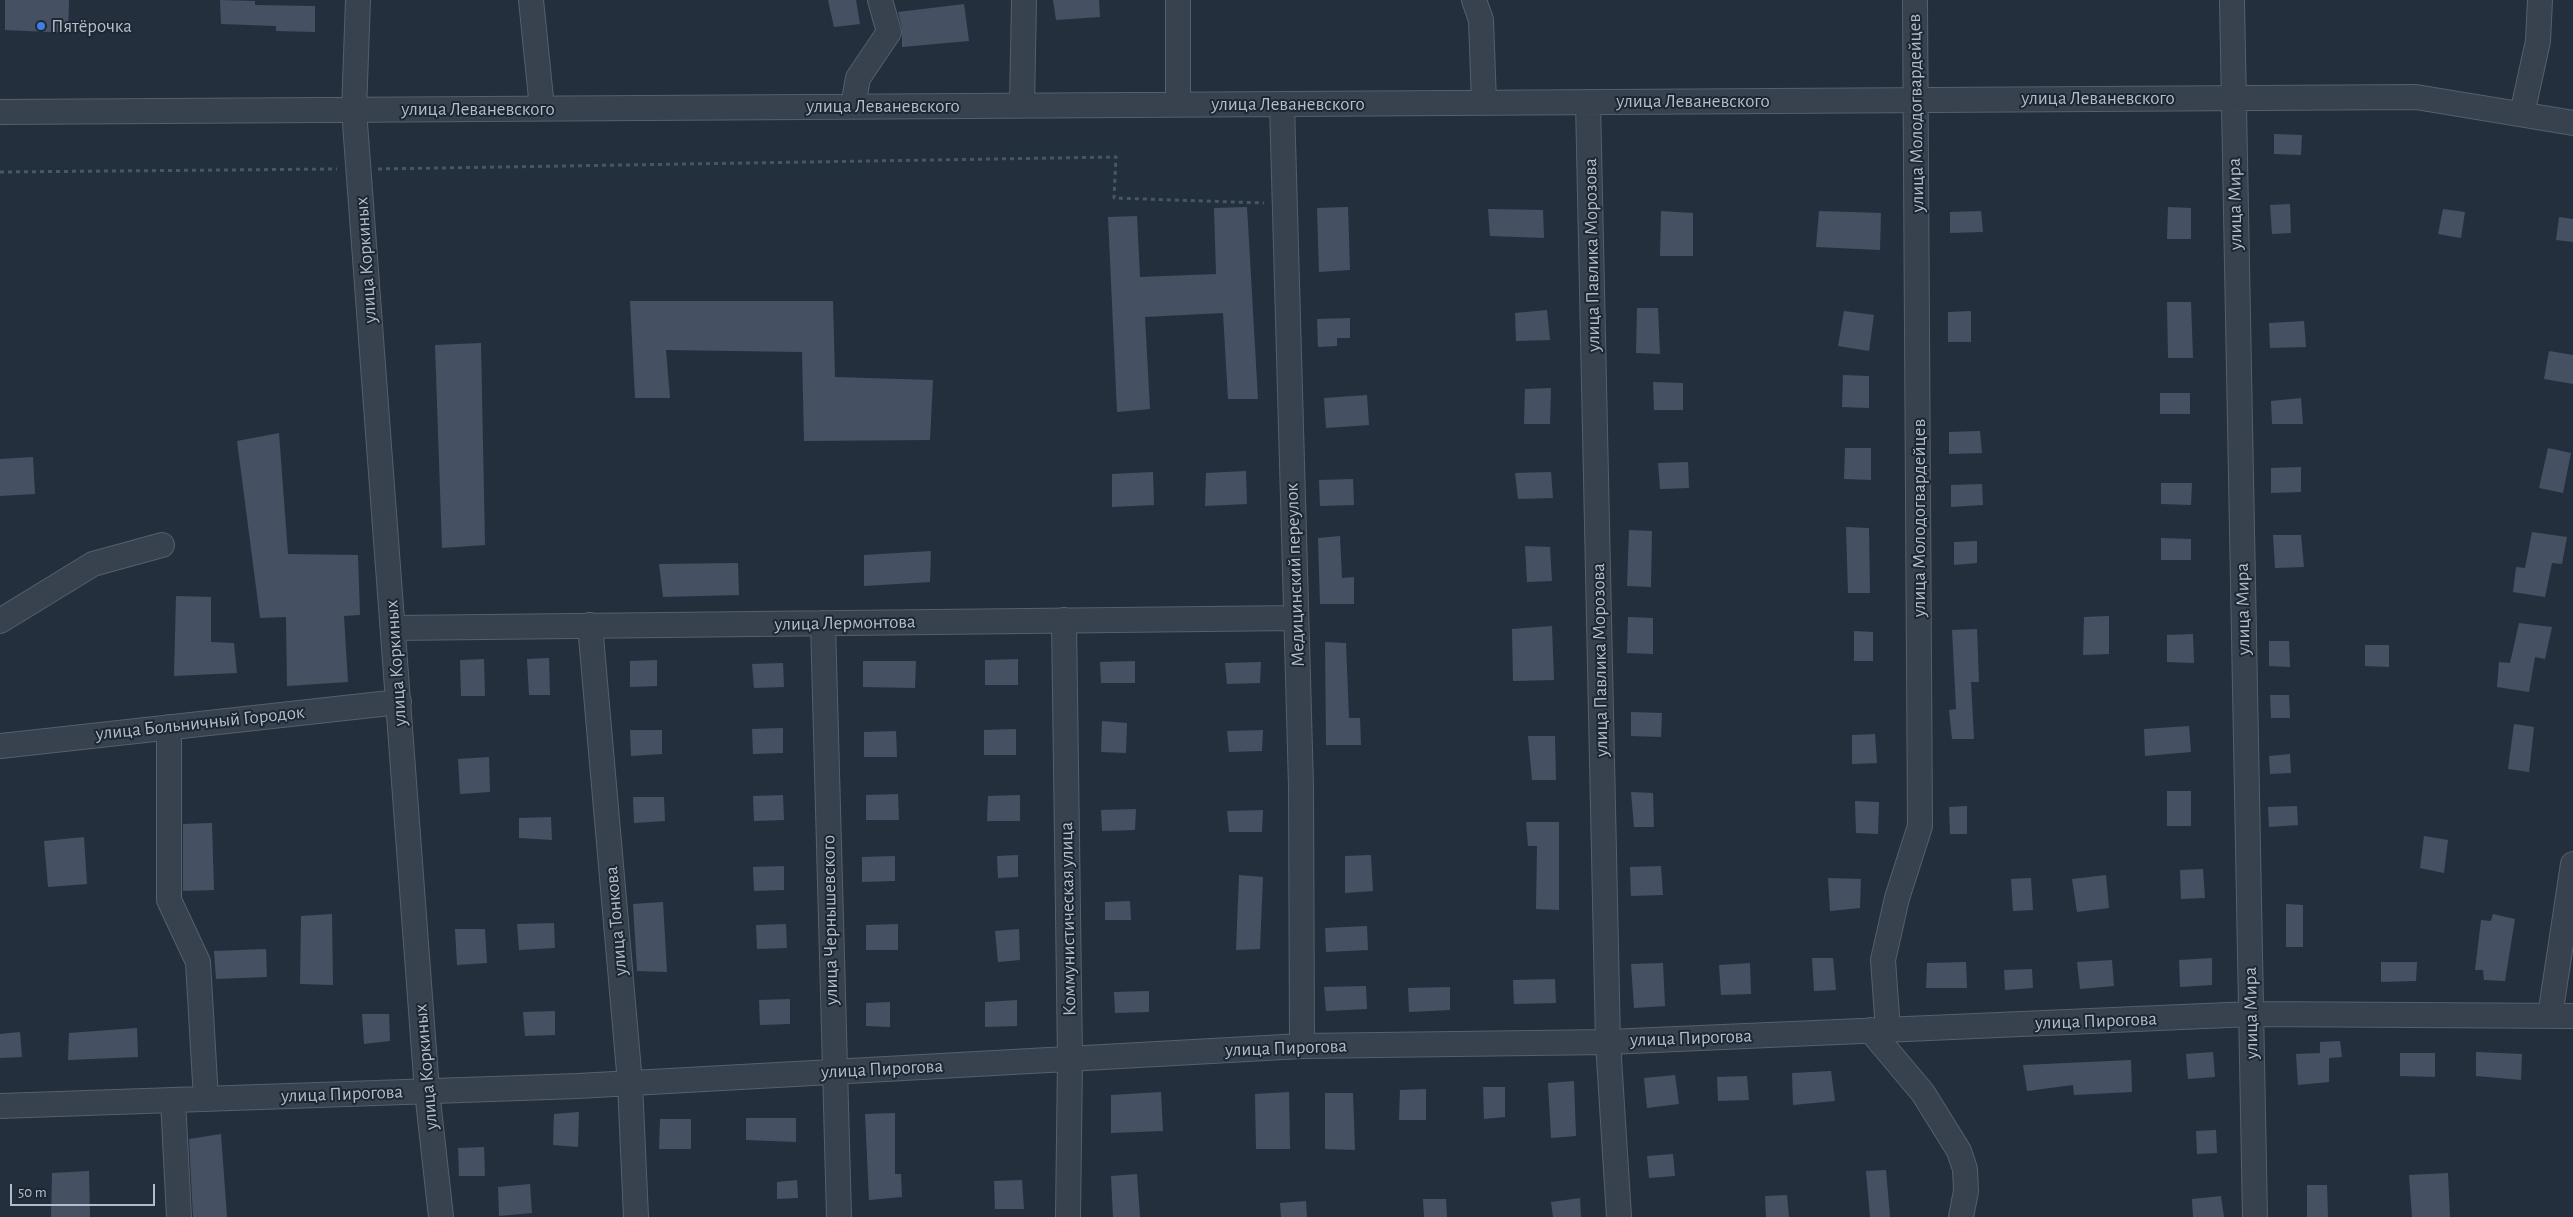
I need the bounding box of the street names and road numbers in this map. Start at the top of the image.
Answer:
street label: улица Молодогвардейцев [1903,14,1929,212]
street label: улица Леваневского [2021,87,2175,109]
street label: улица Леваневского [1616,90,1770,112]
street label: улица Леваневского [1211,93,1365,115]
street label: улица Леваневского [806,95,960,117]
street label: улица Леваневского [401,98,555,120]
street label: улица Павлика Морозова [1579,158,1605,352]
street label: улица Мира [2223,158,2247,250]
street label: улица Коркиных [350,196,382,324]
street label: улица Молодогвардейцев [1908,419,1930,617]
street label: Медицинский переулок [1280,483,1310,667]
street label: улица Павлика Морозова [1587,563,1613,757]
street label: улица Мира [2231,563,2255,655]
street label: улица Коркиных [380,599,412,727]
street label: улица Лермонтова [774,610,916,636]
street label: улица Больничный Городок [95,701,305,745]
street label: Коммунистическая улица [1055,822,1081,1016]
street label: улица Чернышевского [817,835,843,1005]
street label: улица Тонкова [600,865,632,977]
street label: улица Мира [2239,967,2263,1059]
street label: улица Коркиных [409,1003,443,1131]
street label: улица Пирогова [2035,1007,2157,1035]
street label: улица Пирогова [1630,1024,1752,1052]
street label: улица Пирогова [1225,1034,1347,1062]
street label: улица Пирогова [820,1054,944,1084]
street label: улица Пирогова [281,1080,403,1108]

